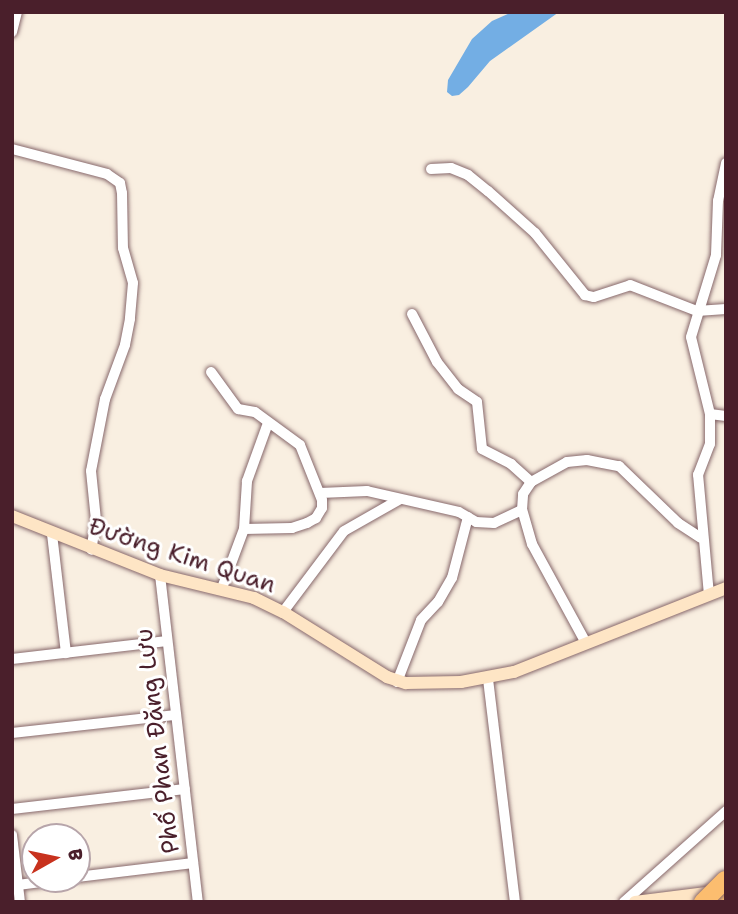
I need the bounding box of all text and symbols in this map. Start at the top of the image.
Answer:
street label: Đường Kim Quan [85,512,279,600]
street label: Phố Phan Đăng Lưu [130,627,186,855]
north arrow [21,823,91,893]
text: B [62,847,89,863]

